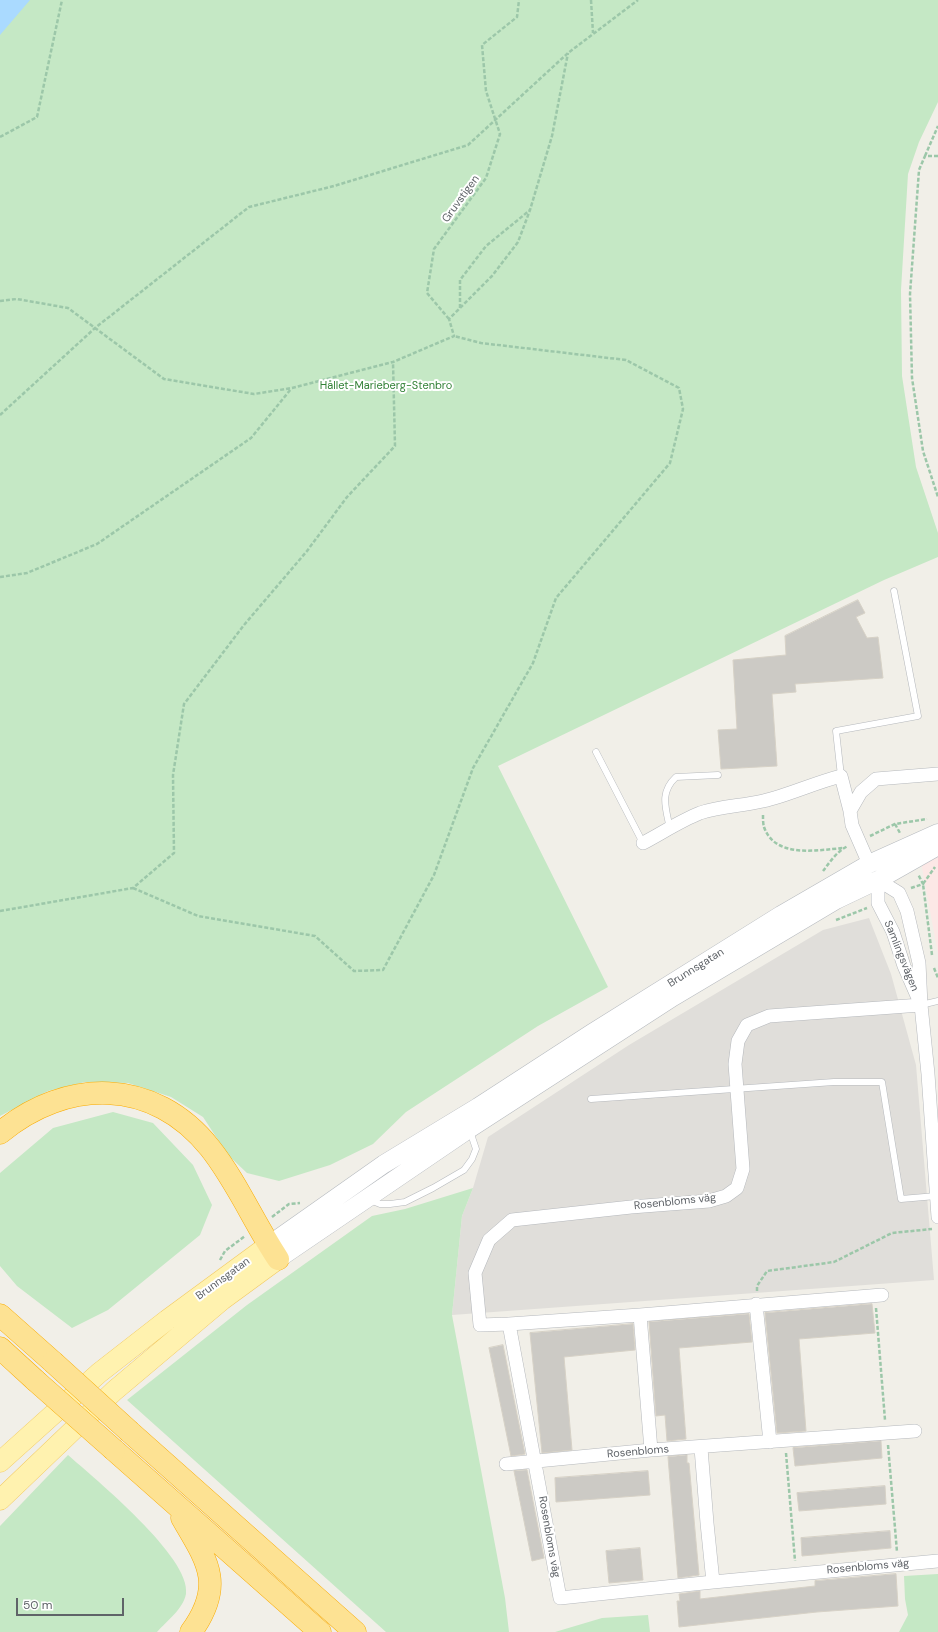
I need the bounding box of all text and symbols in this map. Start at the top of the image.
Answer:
street label: Gruvstigen [440,173,482,225]
park label: Hållet-Marieberg-Stenbro [320,379,452,393]
street label: Samlingsvägen [881,919,921,993]
street label: Brunnsgatan [665,946,727,990]
street label: Rosenbloms väg [633,1191,717,1213]
street label: Brunnsgatan [193,1255,253,1303]
street label: Rosenbloms [607,1443,669,1461]
street label: Rosenbloms väg [535,1495,563,1579]
street label: Rosenbloms väg [826,1557,910,1577]
scale bar [18,1590,126,1616]
text: 50 m [23,1597,52,1613]

